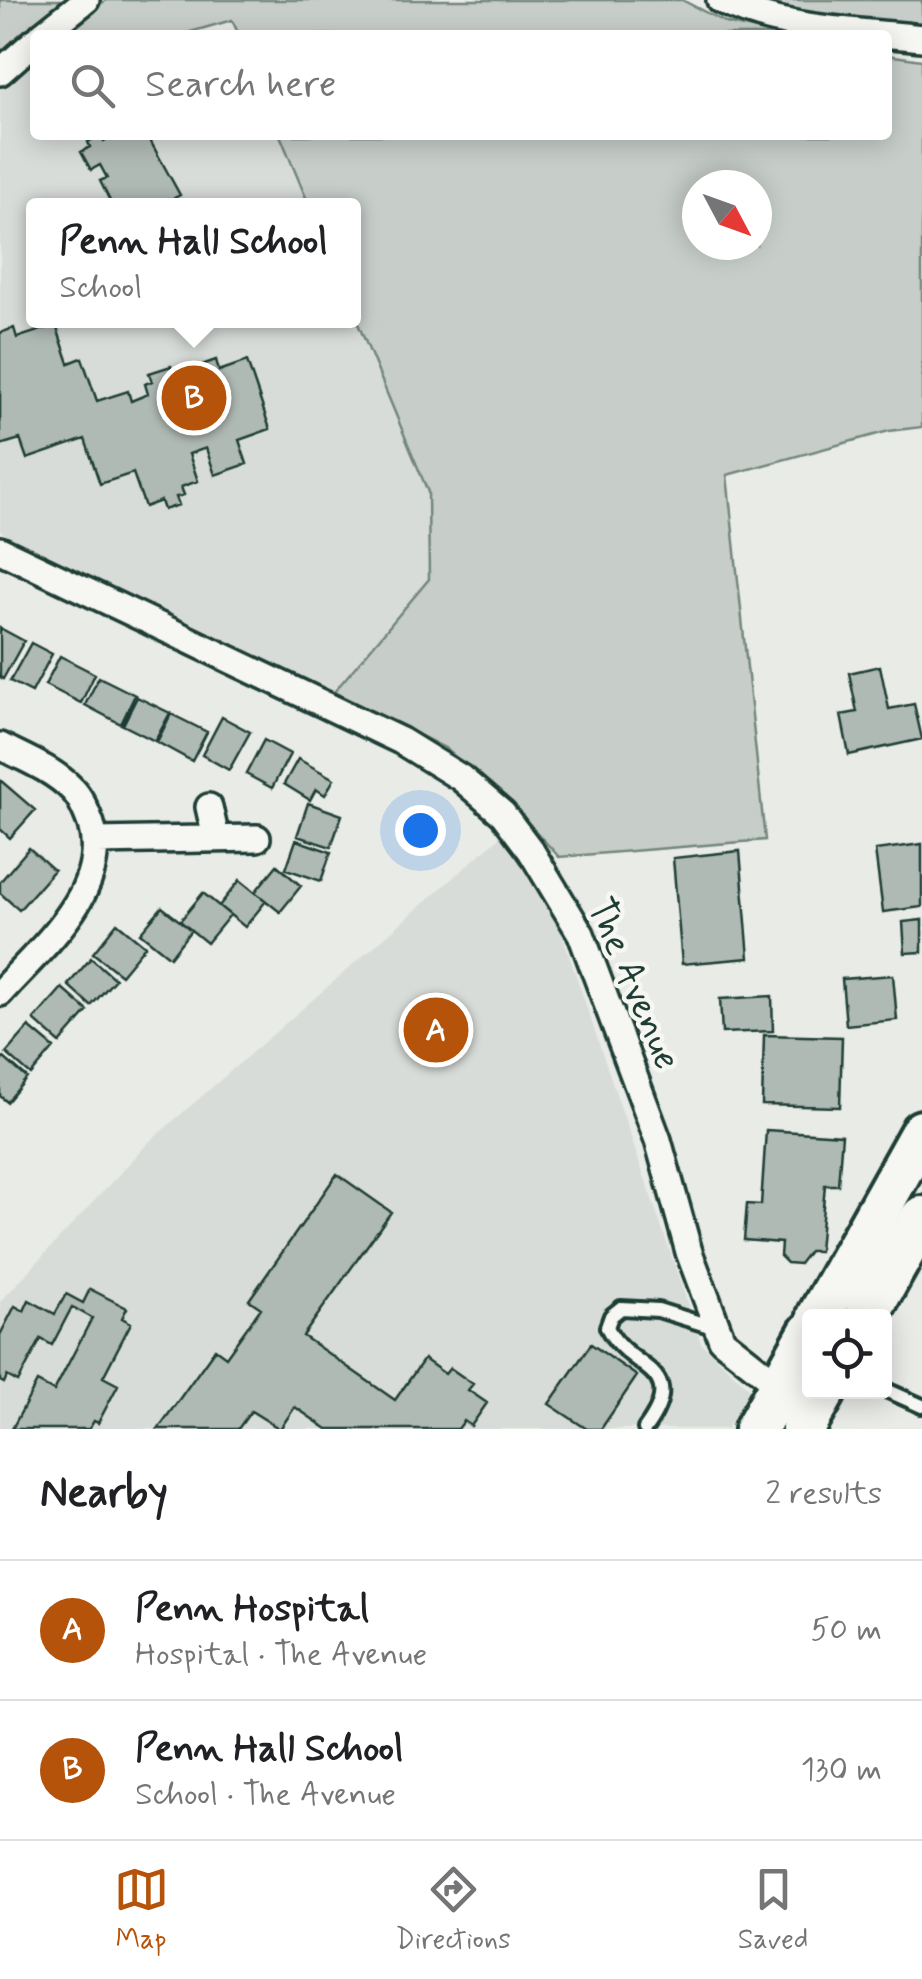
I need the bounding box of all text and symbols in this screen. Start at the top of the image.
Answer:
search box [30,30,892,140]
icon: search [65,58,120,113]
text: Search here [145,61,336,110]
north arrow [682,170,772,260]
popup [26,198,361,328]
text: Penn Hall School [59,218,328,267]
text: School [59,267,142,309]
pin: B [162,360,226,436]
your location [395,805,446,856]
street label: The Avenue [575,891,691,1077]
pin: A [404,992,468,1068]
map controls [802,1309,892,1399]
button: locate [802,1309,892,1399]
text: Nearby [40,1467,168,1522]
text: 2 results [765,1473,882,1515]
text: Penn Hospital [135,1585,369,1634]
text: A [62,1609,83,1651]
text: 50 m [810,1609,882,1651]
text: Hospital · The Avenue [135,1634,427,1676]
text: Penn Hall School [135,1725,403,1774]
text: B [62,1749,83,1791]
text: 130 m [801,1749,882,1791]
text: School · The Avenue [135,1774,396,1816]
tab: Map [114,1862,169,1959]
tab: Directions [396,1862,511,1959]
tab: Saved [738,1862,808,1959]

